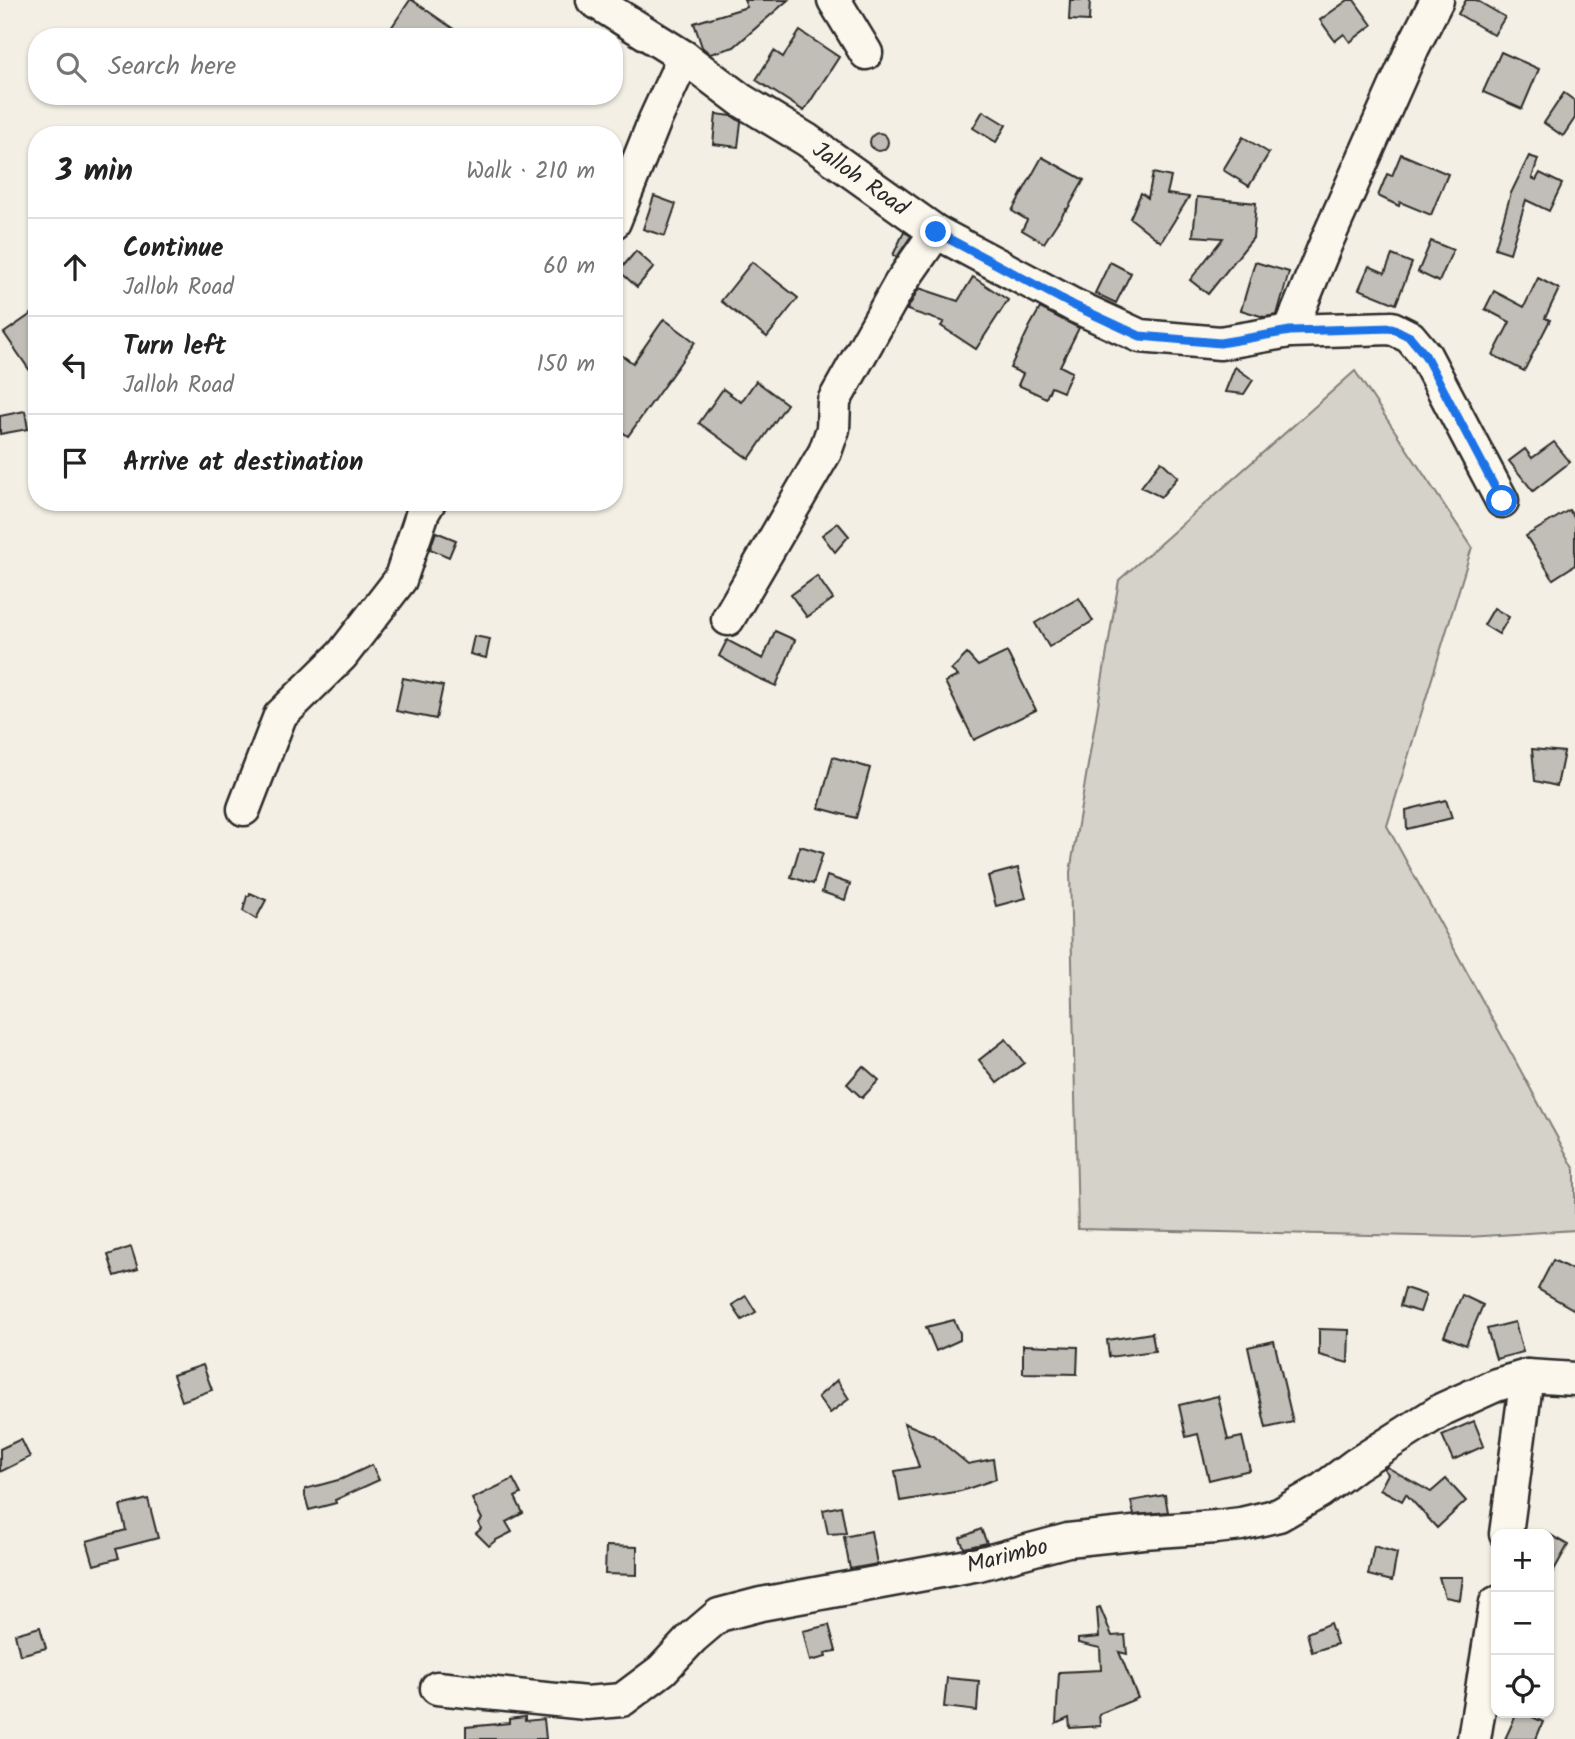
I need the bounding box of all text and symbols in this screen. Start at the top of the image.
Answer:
search box [28,28,623,105]
text: Search here [108,46,236,88]
icon: search [52,48,90,86]
street label: Jalloh Road [804,133,916,226]
text: 3 min [56,148,133,196]
text: Walk · 210 m [466,154,595,190]
route end [920,216,951,247]
text: Continue [123,228,224,270]
icon: ahead [56,248,94,286]
text: 60 m [543,249,595,285]
text: Jalloh Road [123,270,234,306]
text: Turn left [123,326,226,368]
icon: left [56,346,94,384]
text: 150 m [536,347,595,383]
text: Jalloh Road [123,368,234,404]
text: Arrive at destination [123,442,363,484]
icon: arrive [56,444,94,482]
route start [1486,485,1517,516]
street label: Marimbo [963,1529,1052,1584]
map controls [1491,1529,1554,1718]
button: + [1491,1529,1554,1592]
button: − [1491,1592,1554,1655]
button: locate [1491,1655,1554,1718]

